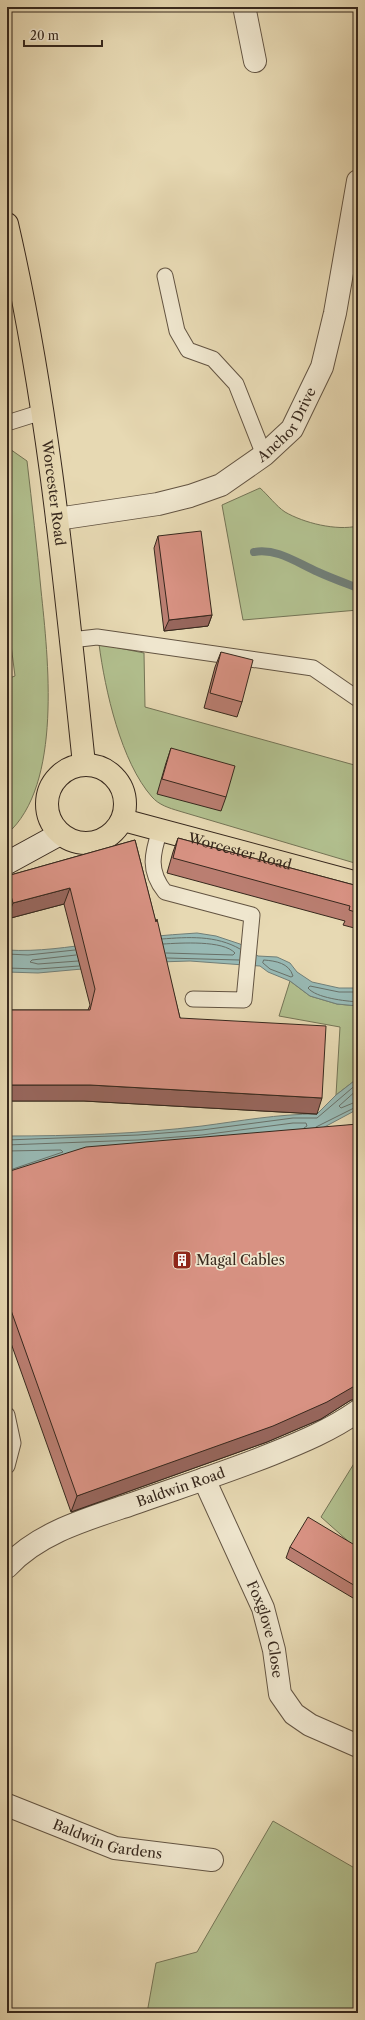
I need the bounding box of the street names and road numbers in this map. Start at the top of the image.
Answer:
street label: Anchor Drive [253,384,320,467]
street label: Worcester Road [38,438,69,547]
street label: Worcester Road [185,829,294,874]
street label: Baldwin Road [134,1463,228,1511]
street label: Foxglove Close [243,1578,287,1679]
street label: Baldwin Gardens [50,1815,163,1863]

